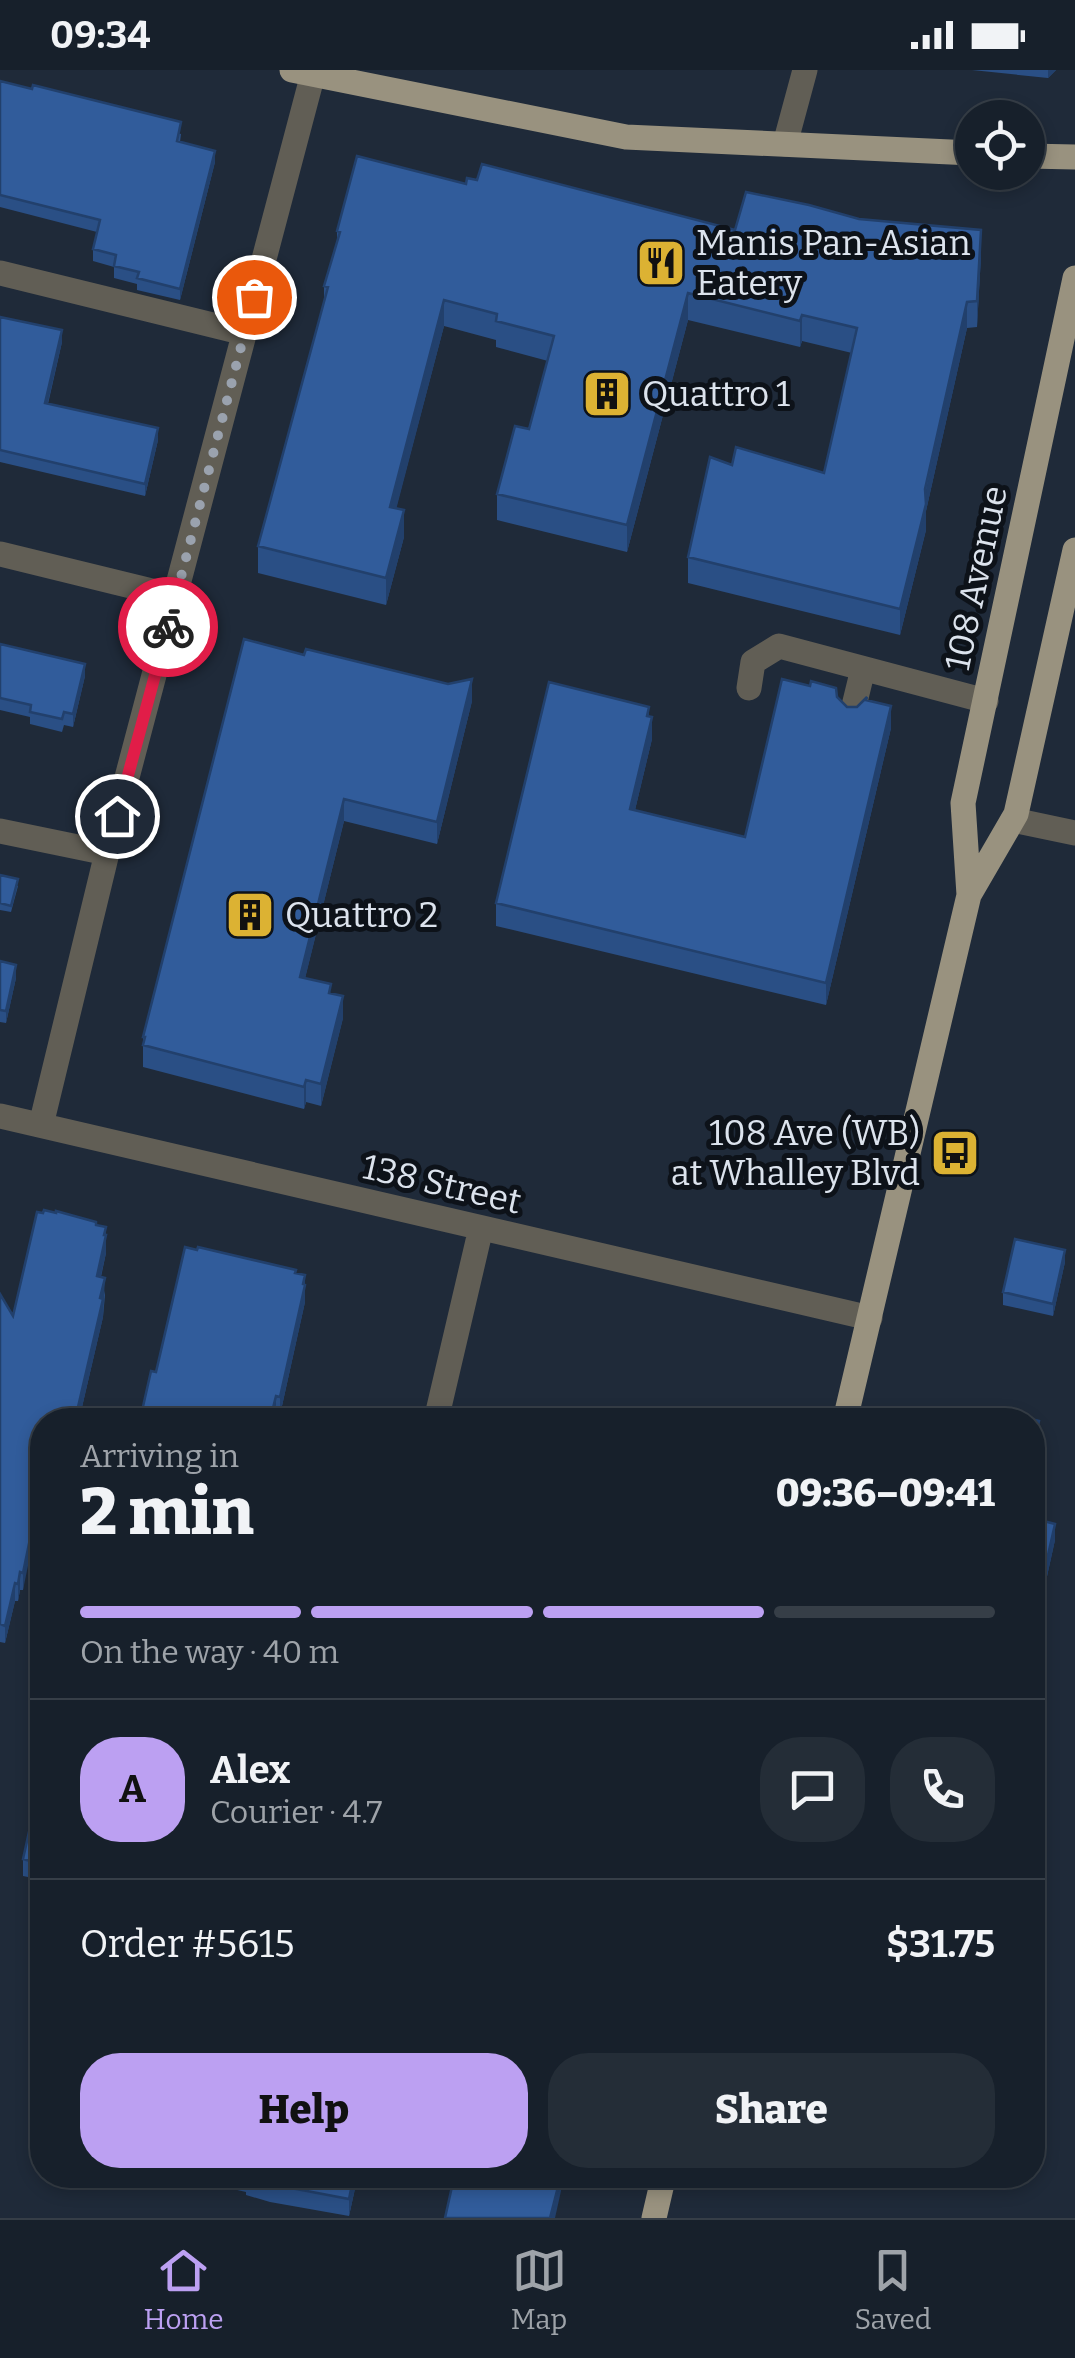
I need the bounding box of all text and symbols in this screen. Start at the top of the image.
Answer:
text: 09:34 [50,12,150,58]
map controls [955,100,1045,190]
button: locate [955,100,1045,190]
place label: Manis Pan-Asian Eatery [696,222,971,304]
restaurant icon: Manis Pan-Asian Eatery [635,237,687,289]
pin [212,255,297,340]
icon: bag [227,270,282,325]
building icon: Quattro 1 [581,368,633,420]
place label: Quattro 1 [642,373,790,415]
street label: 108 Avenue [936,482,1016,674]
courier [118,577,218,677]
icon: bike [141,600,196,655]
pin [75,774,160,859]
icon: home [90,789,145,844]
building icon: Quattro 2 [224,889,276,941]
place label: Quattro 2 [285,894,438,936]
place label: 108 Ave (WB) at Whalley Blvd [671,1112,920,1194]
bus stop icon: 108 Ave (WB) at Whalley Blvd [929,1127,981,1179]
street label: 138 Street [359,1145,525,1223]
text: Arriving in [80,1437,239,1475]
text: 09:36–09:41 [776,1470,995,1516]
text: 2 min [80,1473,254,1551]
text: On the way · 40 m [80,1633,339,1671]
button: chat [760,1737,865,1842]
button: phone [890,1737,995,1842]
text: Alex [210,1747,290,1793]
text: A [119,1766,146,1812]
text: Courier · 4.7 [210,1793,382,1831]
text: Order #5615 [80,1921,295,1967]
text: $31.75 [886,1921,995,1967]
button: Help [80,2053,528,2168]
button: Share [548,2053,995,2168]
tab: Home [144,2243,224,2336]
tab: Map [511,2243,567,2336]
tab: Saved [854,2243,931,2336]

